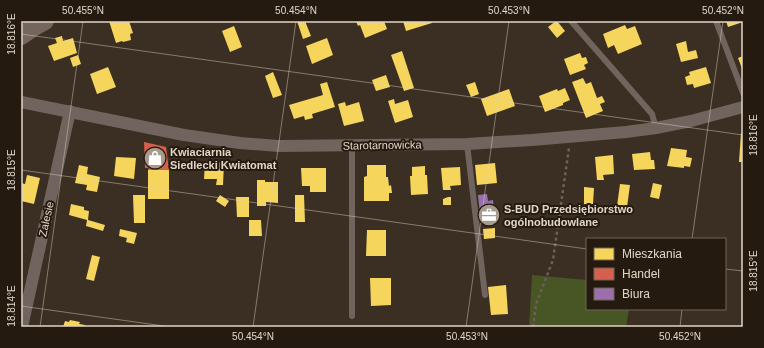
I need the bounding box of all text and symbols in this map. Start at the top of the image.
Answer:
text: 50.455°N [62,5,104,16]
text: 50.454°N [275,5,317,16]
text: 50.453°N [488,5,530,16]
text: 50.452°N [702,5,744,16]
text: 18.816°E [6,13,17,55]
text: 18.816°E [748,114,759,156]
street label: Starotarnowicka [342,138,422,152]
shop icon: Kwiaciarnia Siedlecki Kwiatomat [142,145,168,171]
place label: Kwiaciarnia Siedlecki Kwiatomat [170,146,277,171]
text: 18.815°E [6,149,17,191]
street label: Zalesie [36,200,56,238]
office icon: S-BUD Przedsiębiorstwo ogólnobudowlane [476,202,502,228]
place label: S-BUD Przedsiębiorstwo ogólnobudowlane [504,203,633,228]
legend [586,238,726,310]
text: Mieszkania [622,247,682,261]
text: 18.815°E [748,250,759,292]
text: Handel [622,267,660,281]
text: 18.814°E [6,285,17,327]
text: Biura [622,287,650,301]
text: 50.454°N [232,331,274,342]
text: 50.453°N [446,331,488,342]
text: 50.452°N [659,331,701,342]

